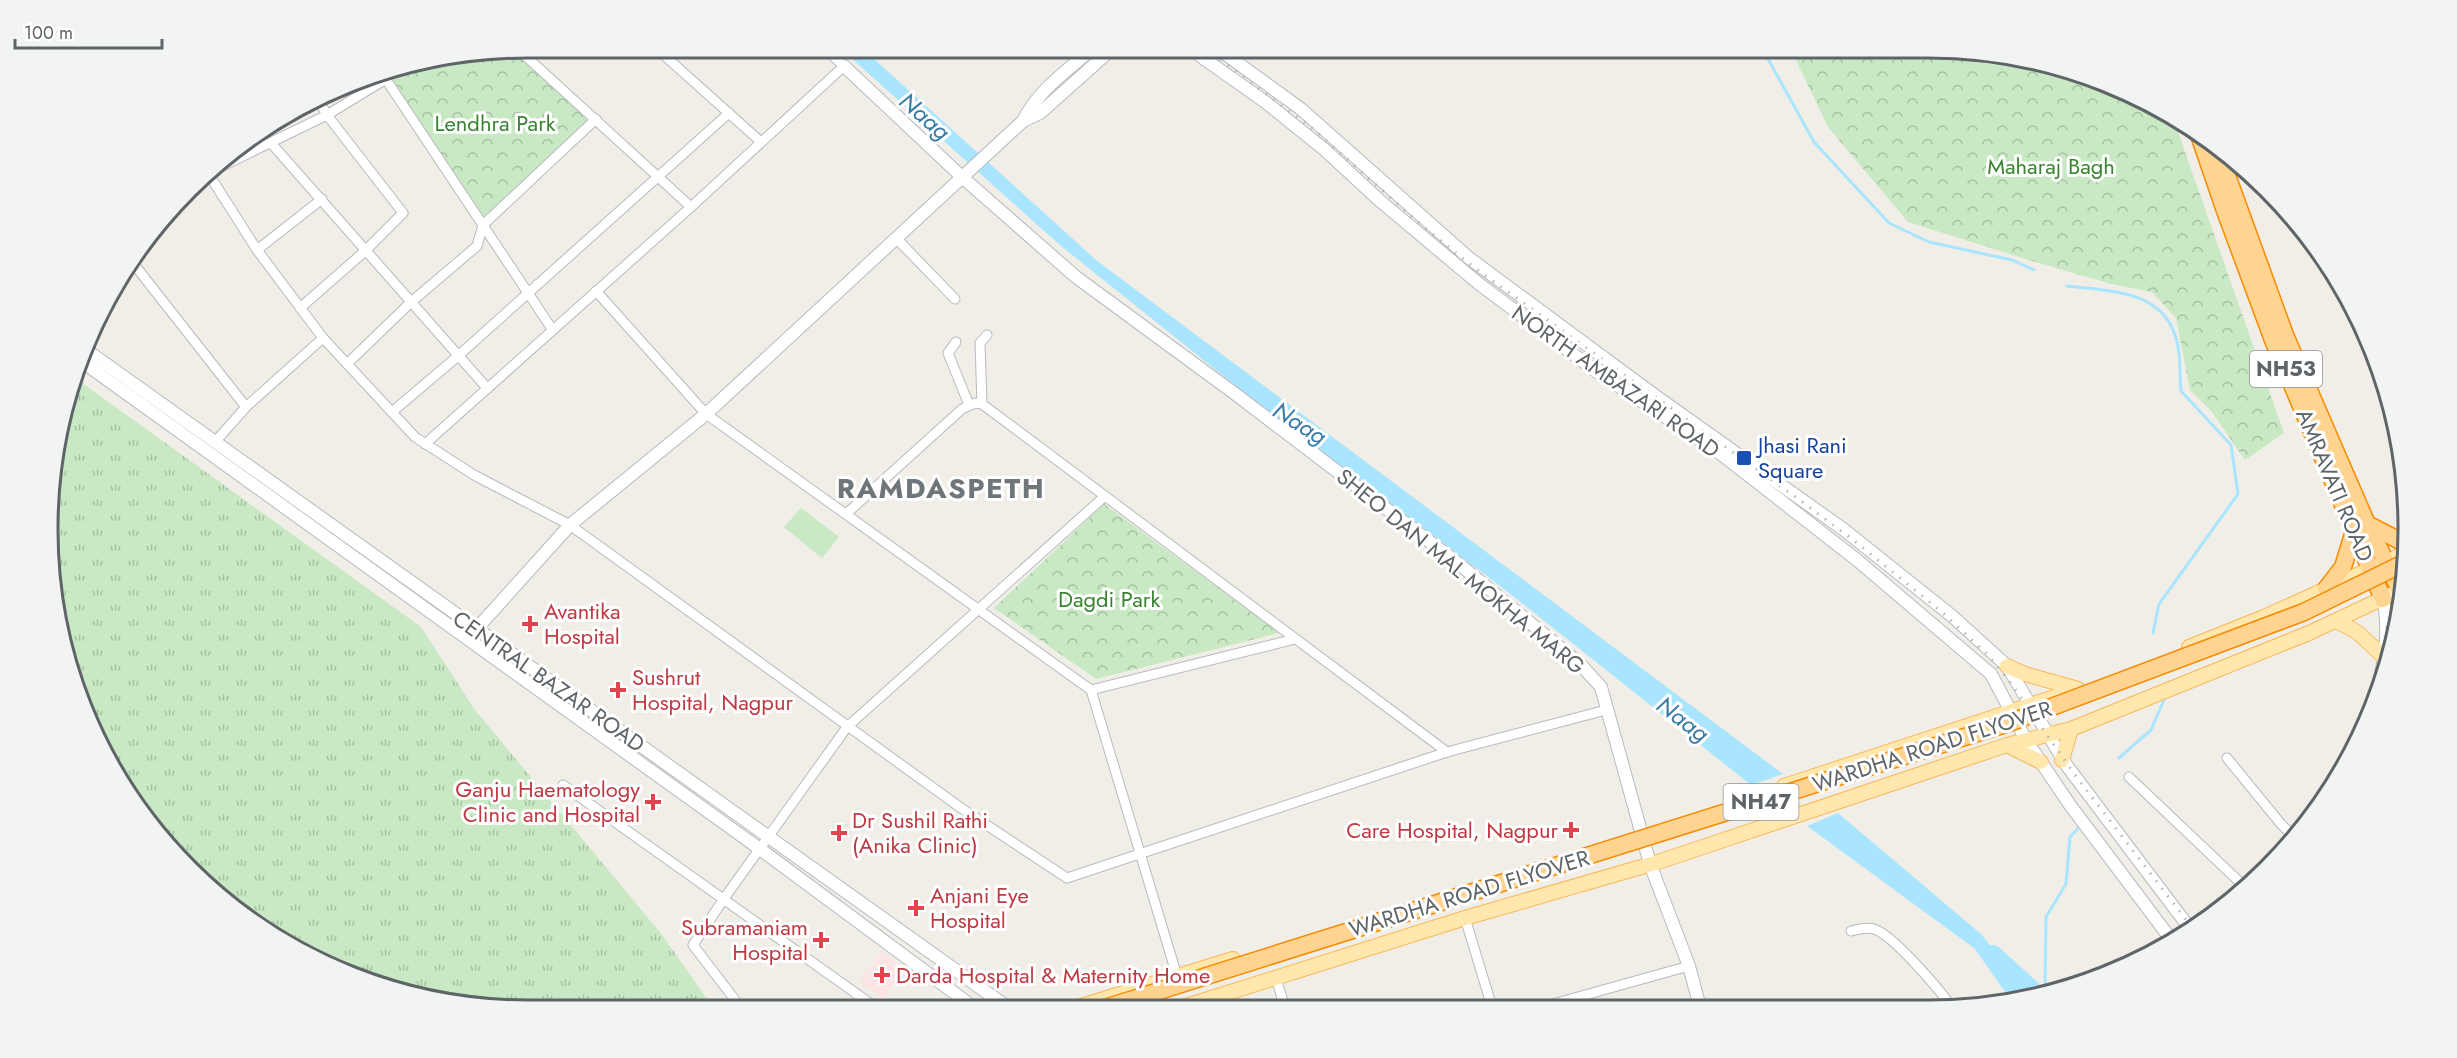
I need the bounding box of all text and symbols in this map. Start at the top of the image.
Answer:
scale bar [15,12,162,50]
text: 100 m [24,20,73,46]
water label: Naag [892,84,958,148]
park label: Lendhra Park [435,107,556,139]
park label: Maharaj Bagh [1987,150,2115,182]
street label: NORTH AMBAZARI ROAD [1505,297,1727,465]
road number: NH53 [2250,351,2322,387]
water label: Naag [1266,393,1334,453]
street label: AMRAVATI ROAD [2288,404,2382,566]
place label: Jhasi Rani Square [1755,429,1847,486]
marker: Jhasi Rani Square [1735,449,1753,467]
street label: SHEO DAN MAL MOKHA MARG [1330,461,1592,681]
district label: RAMDASPETH [837,468,1045,509]
park label: Dagdi Park [1058,583,1160,615]
place label: Avantika Hospital [544,595,621,652]
street label: CENTRAL BAZAR ROAD [446,602,652,760]
marker: Avantika Hospital [521,615,539,633]
place label: Sushrut Hospital, Nagpur [632,661,793,718]
marker: Sushrut Hospital, Nagpur [609,681,627,699]
water label: Naag [1649,688,1717,750]
street label: WARDHA ROAD FLYOVER [1808,692,2056,800]
place label: Ganju Haematology Clinic and Hospital [455,773,640,830]
road number: NH47 [1724,784,1798,820]
marker: Ganju Haematology Clinic and Hospital [644,793,662,811]
place label: Dr Sushil Rathi (Anika Clinic) [852,804,988,861]
place label: Care Hospital, Nagpur [1346,814,1558,846]
marker: Care Hospital, Nagpur [1562,821,1580,839]
marker: Dr Sushil Rathi (Anika Clinic) [830,824,848,842]
street label: WARDHA ROAD FLYOVER [1345,841,1594,945]
place label: Anjani Eye Hospital [930,879,1029,936]
marker: Anjani Eye Hospital [907,899,925,917]
place label: Subramaniam Hospital [681,911,808,968]
marker: Subramaniam Hospital [812,931,830,949]
place label: Darda Hospital & Maternity Home [896,959,1210,991]
marker: Darda Hospital & Maternity Home [873,966,891,984]

